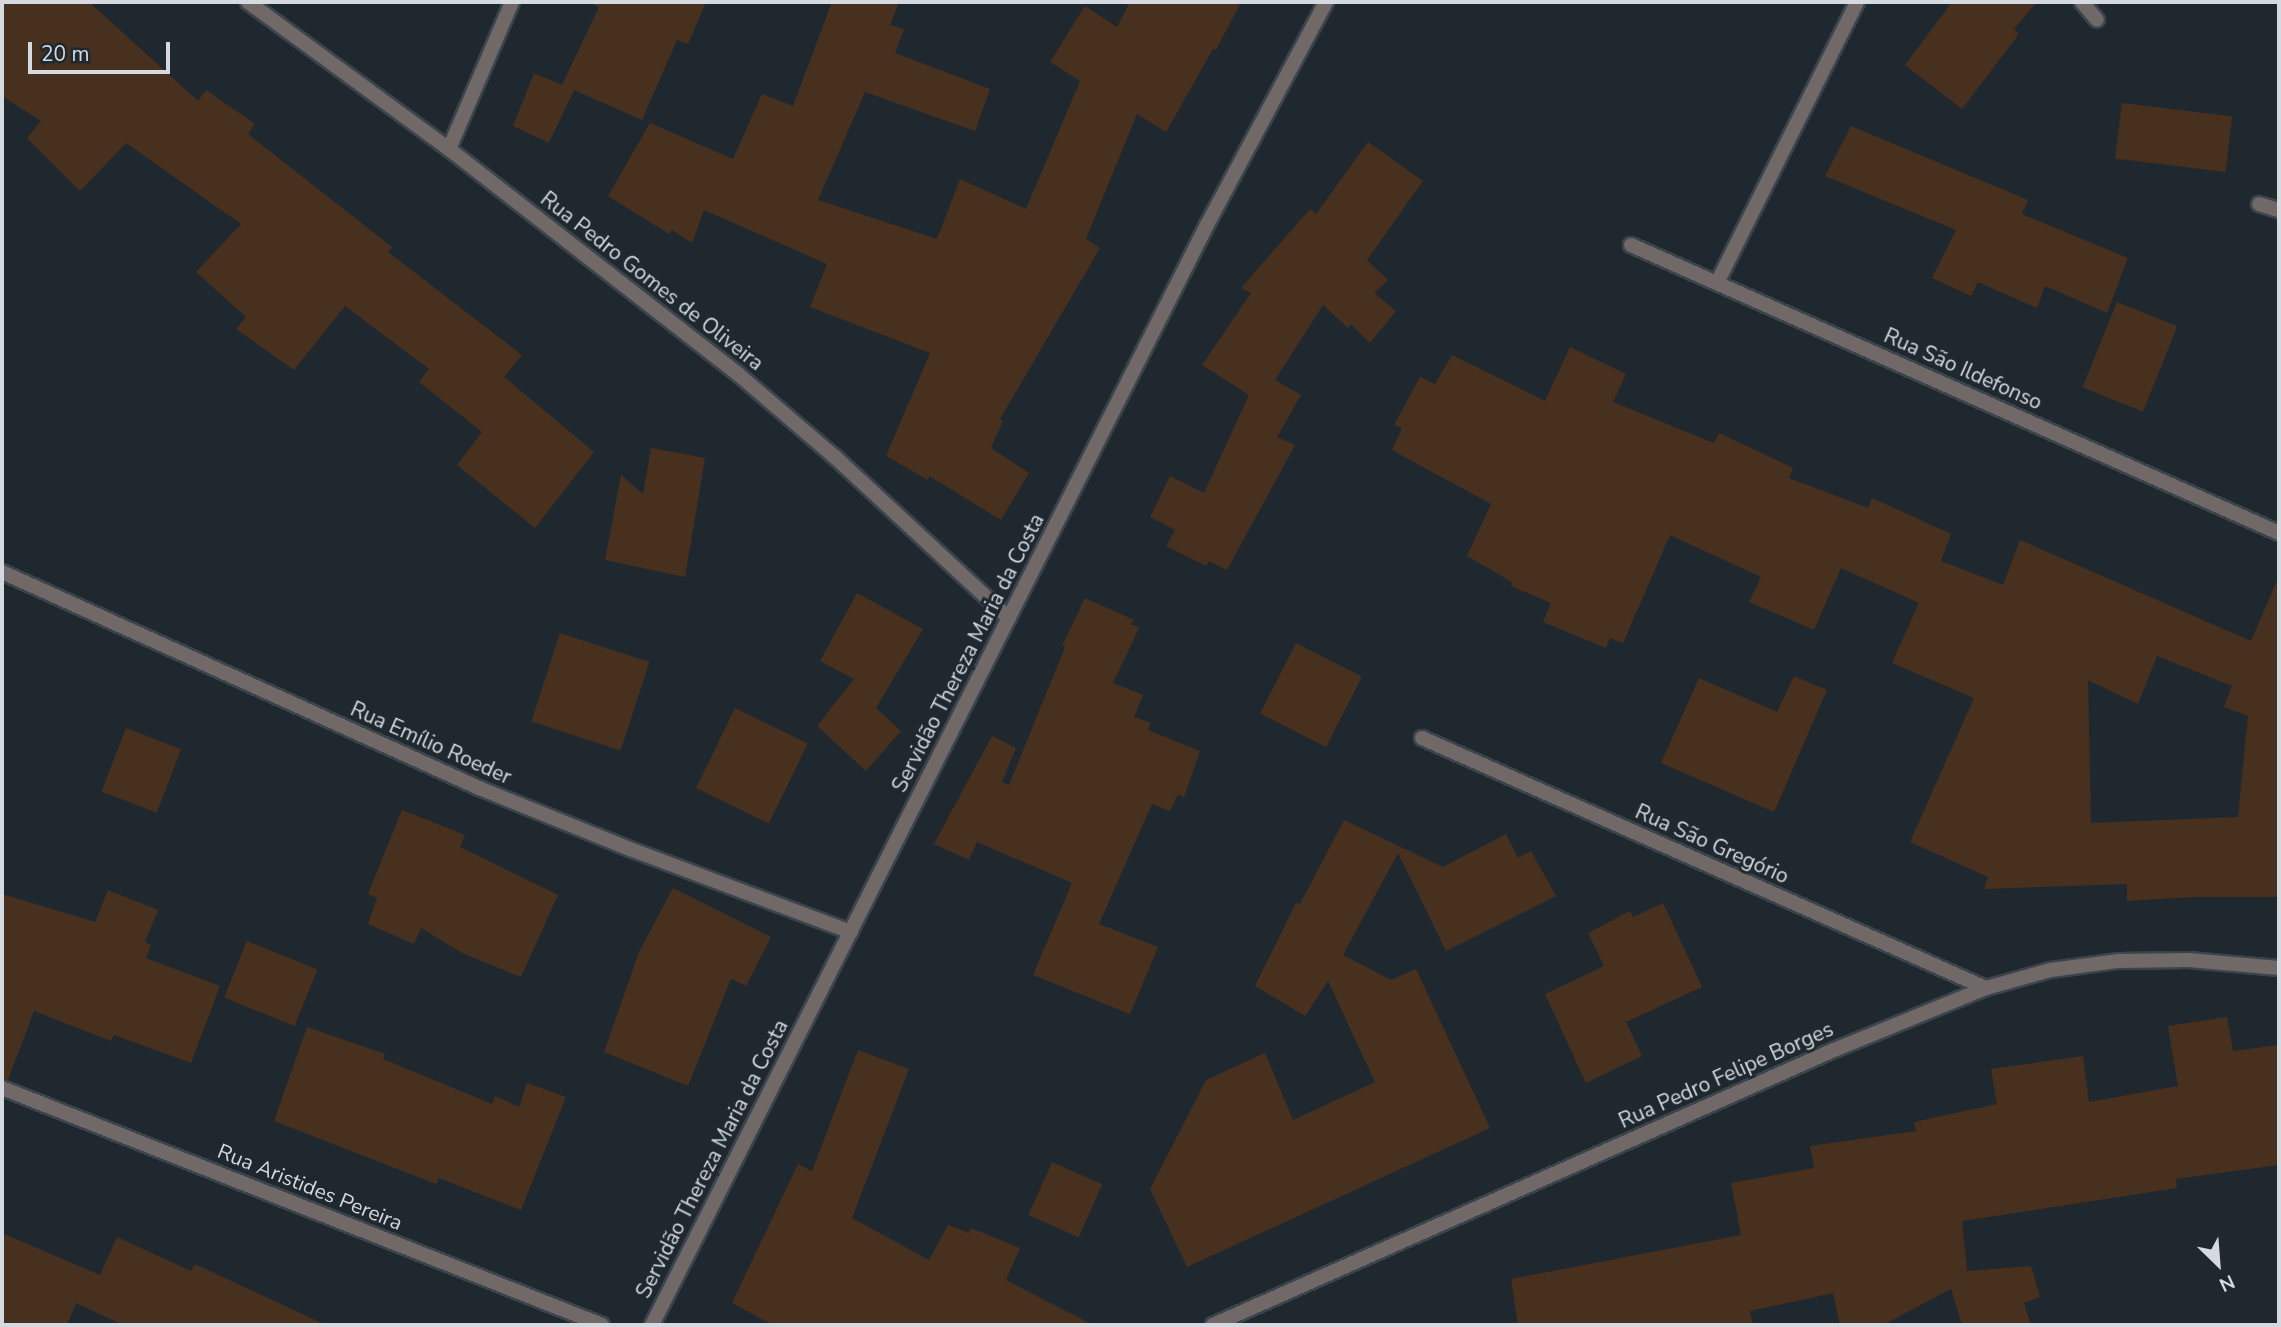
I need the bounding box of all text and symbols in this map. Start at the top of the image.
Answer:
scale bar [32,28,173,72]
text: 20 m [41,40,90,68]
street label: Rua Pedro Gomes de Oliveira [536,186,768,376]
street label: Rua São Ildefonso [1880,323,2046,415]
street label: Servidão Thereza Maria da Costa [887,510,1049,796]
street label: Rua Emílio Roeder [347,696,515,790]
street label: Rua São Gregório [1631,799,1793,889]
street label: Servidão Thereza Maria da Costa [631,1016,793,1302]
street label: Rua Pedro Felipe Borges [1615,1016,1837,1134]
street label: Rua Aristides Pereira [214,1138,406,1236]
north arrow [2183,1229,2253,1299]
text: N [2215,1268,2239,1298]

